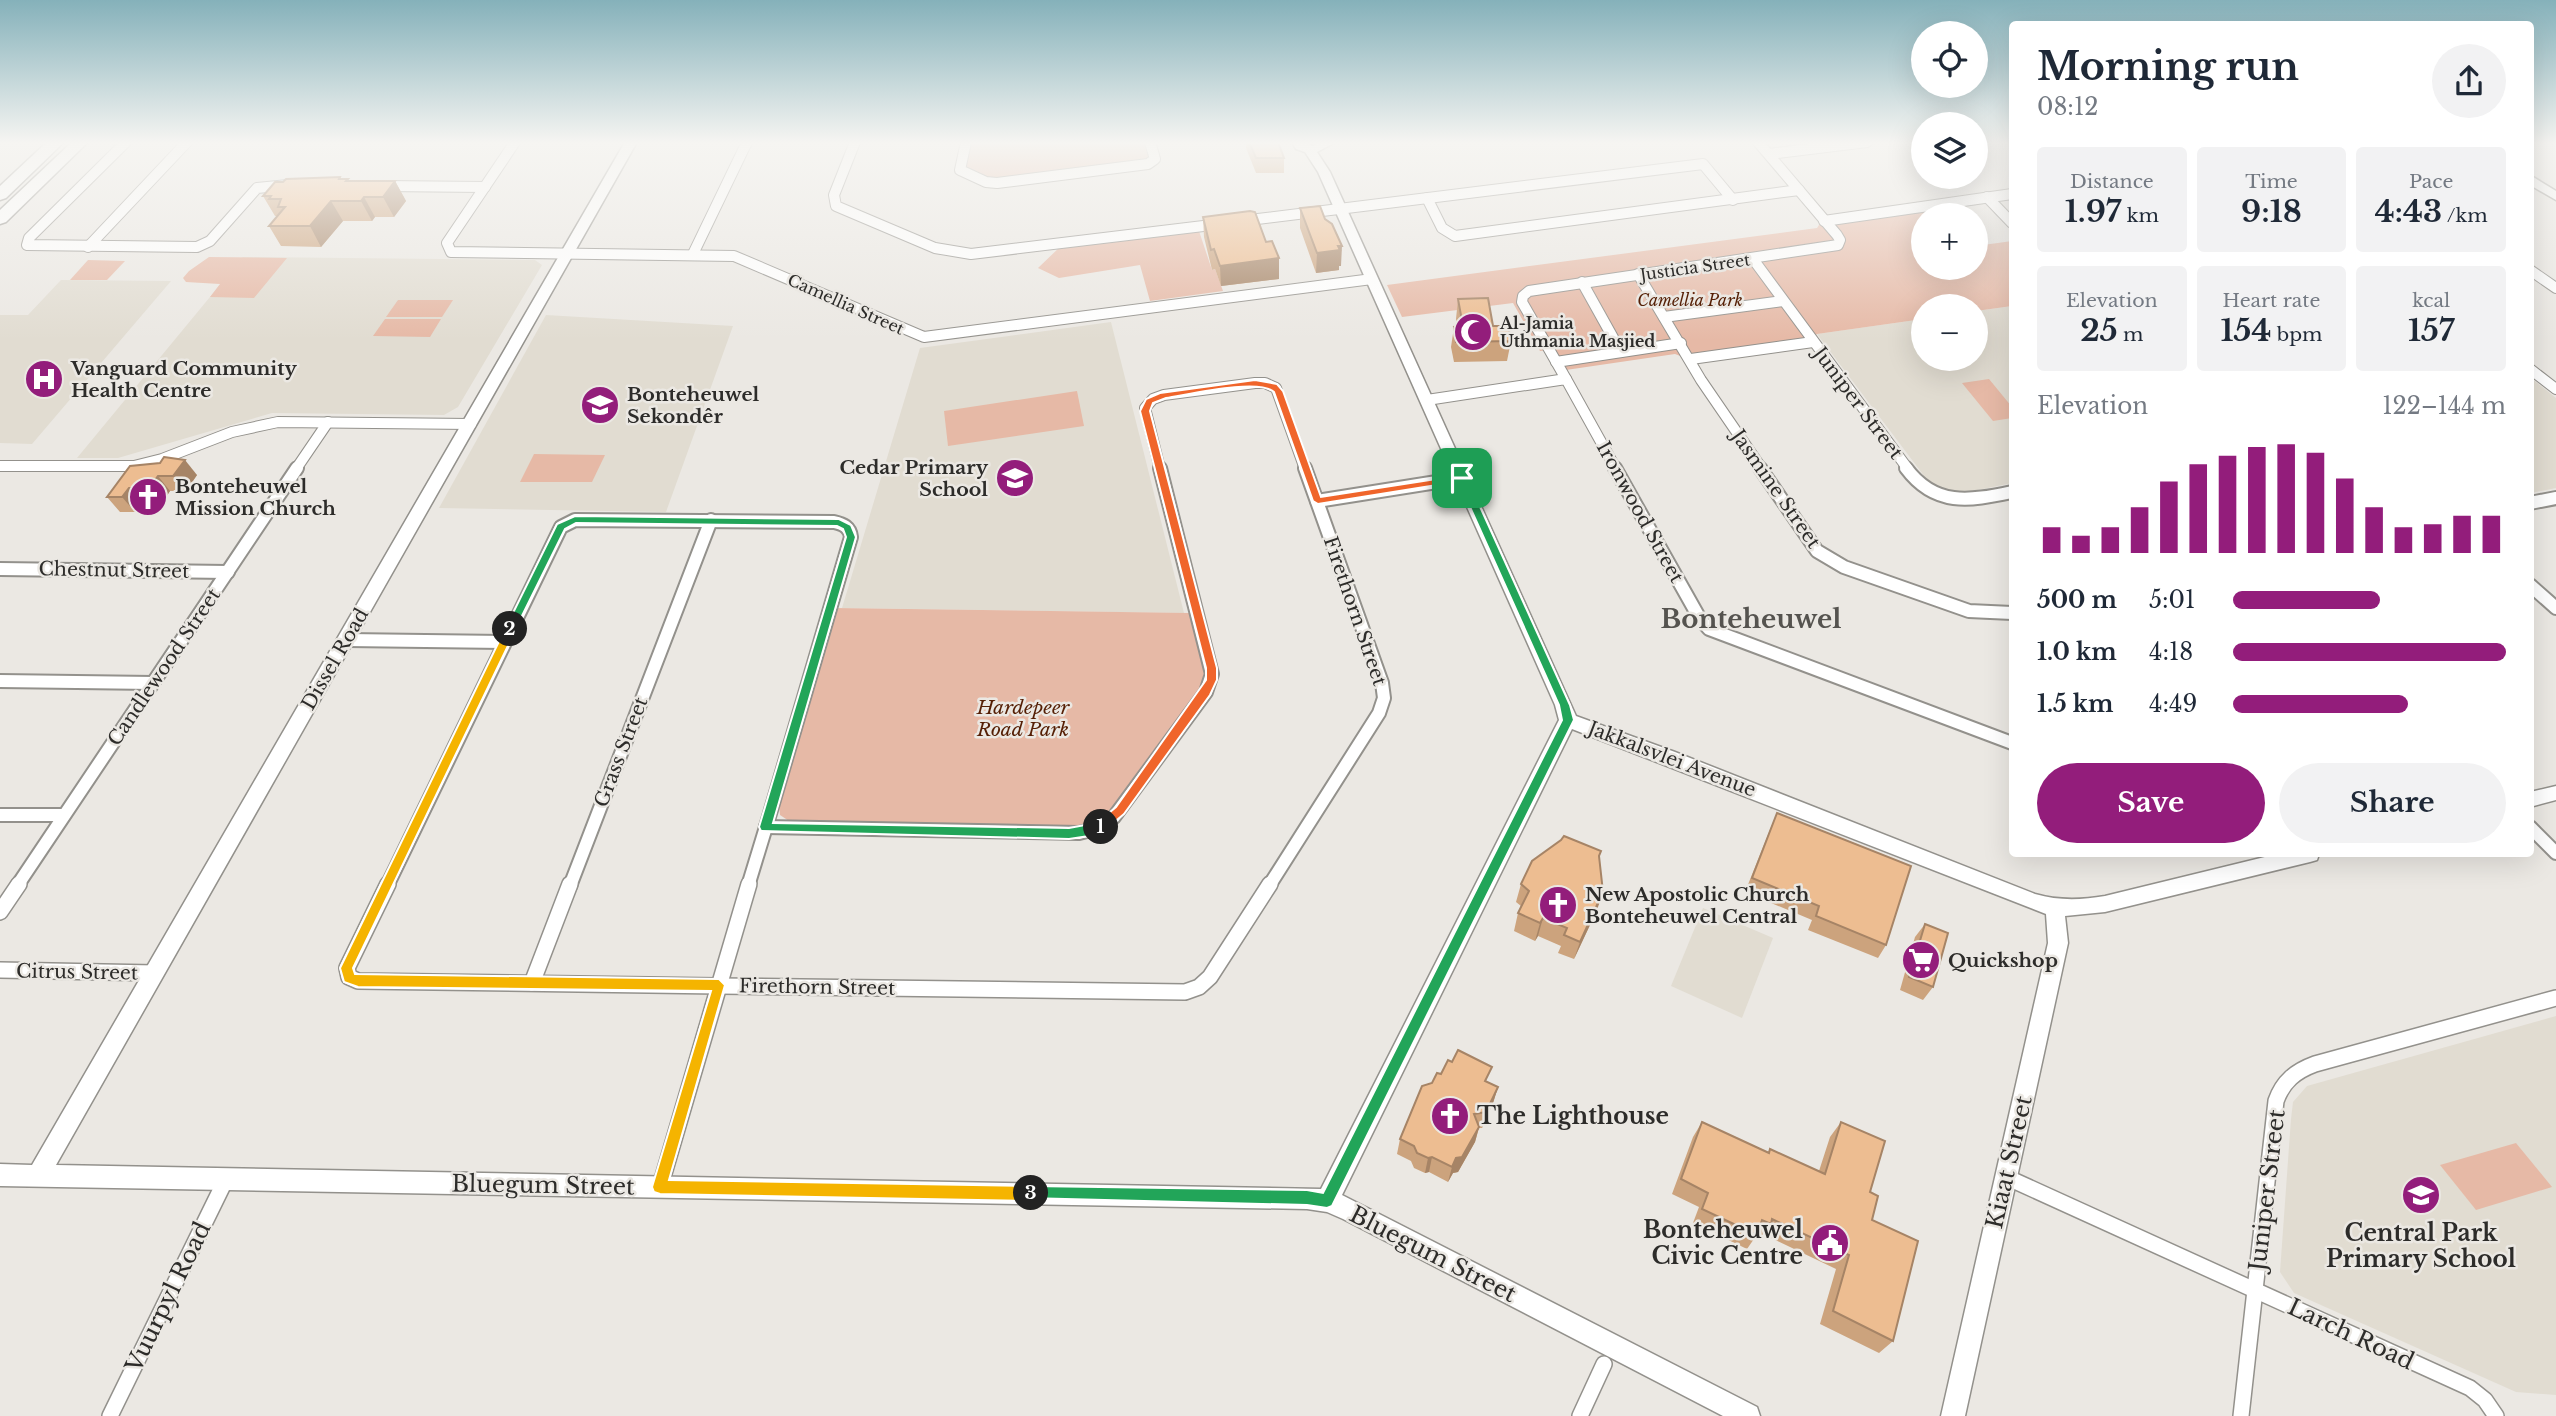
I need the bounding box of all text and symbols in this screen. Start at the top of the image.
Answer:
map controls [1911,21,1988,371]
button: locate [1911,21,1988,98]
text: Morning run [2037,43,2299,90]
button: share [2432,44,2506,118]
text: 08:12 [2037,93,2098,121]
button: layers [1911,112,1988,189]
text: Distance [2070,170,2154,193]
text: Time [2245,170,2298,193]
text: Pace [2409,170,2453,193]
text: 1.97 [2065,193,2121,230]
text: 9:18 [2241,193,2302,230]
text: 4:43 [2375,193,2442,230]
button: + [1911,203,1988,280]
text: km [2121,204,2159,227]
text: /km [2442,204,2488,227]
street label: Justicia Street [1637,249,1751,285]
street label: Camellia Street [785,269,907,339]
text: Elevation [2066,289,2158,312]
text: Heart rate [2223,289,2320,312]
text: kcal [2412,289,2450,312]
park label: Camellia Park [1637,290,1743,310]
button: − [1911,294,1988,371]
mosque icon: Al-Jamia Uthmania Masjied [1452,311,1494,353]
text: 25 [2080,312,2118,349]
text: 154 [2220,312,2271,349]
text: 157 [2408,312,2454,349]
place label: Al-Jamia Uthmania Masjied [1499,313,1655,351]
text: m [2118,323,2143,346]
text: bpm [2271,323,2323,346]
street label: Juniper Street [1807,340,1908,464]
place label: Vanguard Community Health Centre [70,357,297,402]
hospital icon: Vanguard Community Health Centre [23,358,65,400]
place label: Bonteheuwel Sekondêr [627,383,759,428]
school or university icon: Bonteheuwel Sekondêr [579,384,621,426]
text: Elevation [2037,392,2148,420]
text: 122–144 m [2382,392,2506,420]
street label: Jasmine Street [1725,423,1826,553]
street label: Ironwood Street [1592,437,1689,587]
pin [1432,448,1492,508]
place label: Cedar Primary School [839,456,989,501]
school or university icon: Cedar Primary School [994,457,1036,499]
icon: arrive [1443,459,1481,497]
place label: Bonteheuwel Mission Church [175,475,336,520]
church icon: Bonteheuwel Mission Church [127,476,169,518]
street label: Firethorn Street [1319,533,1392,689]
street label: Chestnut Street [38,557,190,583]
street label: Candlewood Street [103,583,226,750]
text: 500 m [2037,586,2117,614]
text: 5:01 [2149,586,2195,614]
district label: Bonteheuwel [1661,603,1841,635]
street label: Dissel Road [297,604,373,714]
pin: 2 [492,612,528,646]
text: 2 [503,617,516,640]
text: 1.0 km [2037,638,2117,666]
text: 4:18 [2149,638,2193,666]
text: 1.5 km [2037,690,2114,718]
text: 4:49 [2149,690,2197,718]
street label: Grass Street [589,693,653,810]
park label: Hardepeer Road Park [976,696,1071,741]
street label: Jakkalsvlei Avenue [1582,715,1759,802]
button: Save [2037,763,2265,843]
button: Share [2279,763,2506,843]
pin: 1 [1084,810,1118,844]
text: 1 [1096,815,1105,838]
place label: New Apostolic Church Bonteheuwel Central [1585,883,1810,928]
church icon: New Apostolic Church Bonteheuwel Central [1537,884,1579,926]
supermarket icon: Quickshop [1900,939,1942,981]
place label: Quickshop [1948,949,2058,972]
street label: Citrus Street [16,959,139,985]
street label: Firethorn Street [739,974,896,1000]
street label: Kiaat Street [1980,1092,2038,1231]
church icon: The Lighthouse [1429,1095,1471,1137]
place label: The Lighthouse [1477,1102,1669,1130]
street label: Juniper Street [2243,1107,2291,1275]
street label: Bluegum Street [451,1169,635,1201]
school or university icon: Central Park Primary School [2400,1174,2442,1216]
pin: 3 [1014,1176,1048,1210]
text: 3 [1024,1181,1037,1204]
street label: Bluegum Street [1345,1200,1521,1308]
place label: Bonteheuwel Civic Centre [1643,1216,1803,1270]
street label: Vuurpyl Road [119,1217,217,1378]
place label: Central Park Primary School [2326,1219,2516,1273]
public building icon: Bonteheuwel Civic Centre [1809,1222,1851,1264]
street label: Larch Road [2283,1293,2419,1375]

